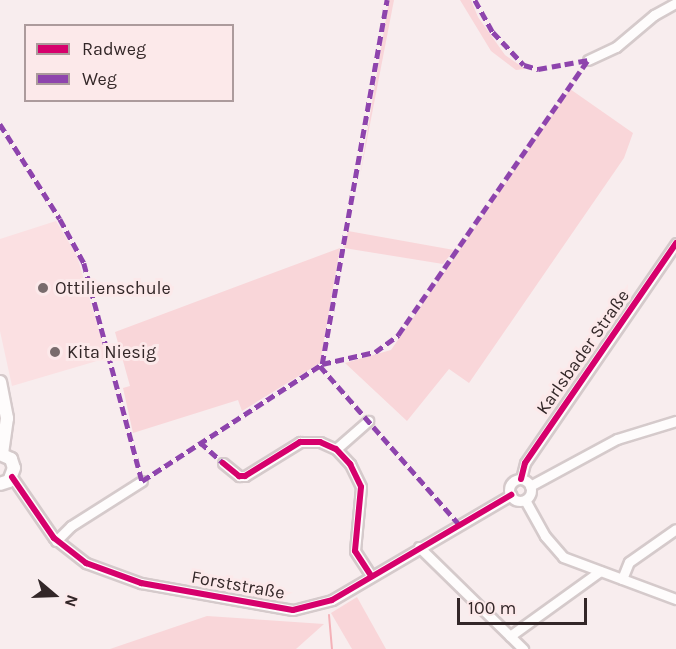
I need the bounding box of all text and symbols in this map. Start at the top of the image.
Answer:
legend [24,24,234,102]
text: Radweg [82,38,146,60]
text: Weg [82,68,117,90]
place label: Ottilienschule [55,277,171,299]
marker: Ottilienschule [36,281,50,295]
street label: Karlsbader Straße [532,285,634,419]
place label: Kita Niesig [67,341,156,363]
marker: Kita Niesig [48,345,62,359]
north arrow [24,565,84,625]
street label: Forststraße [190,566,286,604]
scale bar [460,586,590,624]
text: N [61,592,82,610]
text: 100 m [468,597,516,619]

